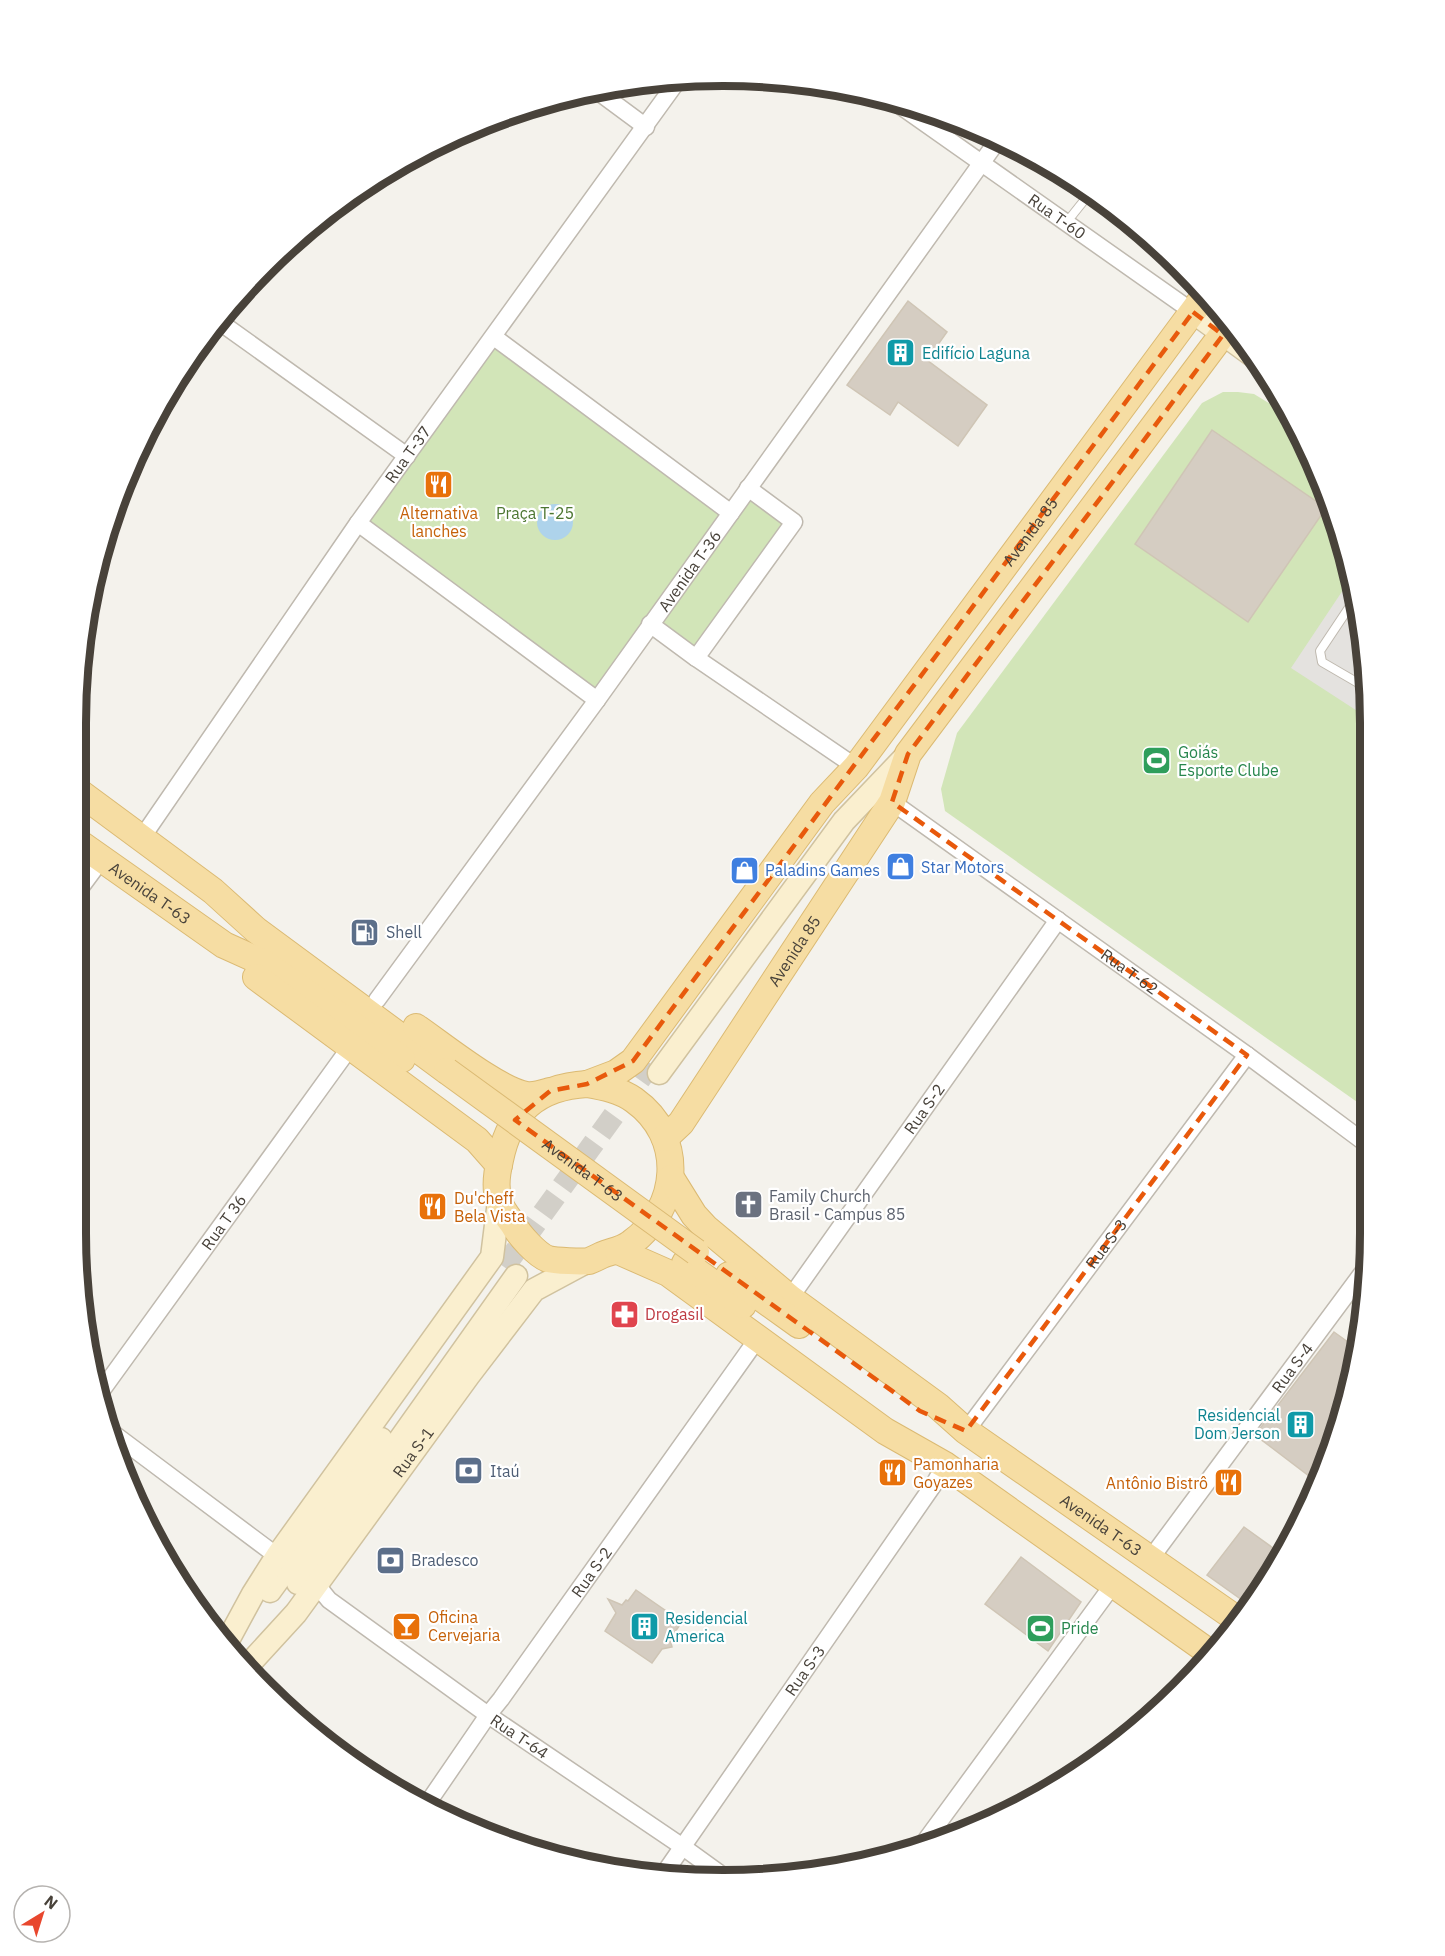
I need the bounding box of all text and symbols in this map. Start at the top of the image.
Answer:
street label: Rua T-60 [1025,189,1090,243]
building icon: Edifício Laguna [885,337,917,369]
place label: Edifício Laguna [922,343,1031,363]
street label: Rua T-37 [380,422,435,487]
restaurant icon: Alternativa lanches [423,469,455,501]
street label: Avenida 85 [998,493,1062,570]
place label: Alternativa lanches [400,503,479,541]
park label: Praça T-25 [496,503,574,523]
street label: Avenida T-36 [654,526,725,615]
place label: Goiás Esporte Clube [1178,742,1279,780]
sports icon: Goiás Esporte Clube [1141,745,1173,777]
shop icon: Star Motors [884,851,916,883]
shop icon: Paladins Games [728,854,760,886]
street label: Avenida T-63 [106,857,195,929]
place label: Star Motors [921,857,1004,877]
place label: Paladins Games [765,860,880,880]
street label: Avenida 85 [764,912,825,990]
fuel station icon: Shell [349,916,381,948]
place label: Shell [386,922,422,942]
street label: Rua T-62 [1097,944,1162,999]
street label: Rua S-2 [900,1080,949,1138]
street label: Avenida T-63 [539,1134,627,1206]
place label: Family Church Brasil - Campus 85 [769,1186,905,1224]
place label: Du'cheff Bela Vista [454,1188,526,1226]
church icon: Family Church Brasil - Campus 85 [732,1189,764,1221]
street label: Rua T 36 [197,1190,250,1254]
restaurant icon: Du'cheff Bela Vista [417,1191,449,1223]
street label: Rua S-3 [1081,1215,1131,1272]
pharmacy icon: Drogasil [608,1298,640,1330]
place label: Drogasil [645,1304,704,1324]
street label: Rua S-4 [1267,1339,1317,1397]
place label: Residencial Dom Jerson [1194,1405,1280,1443]
building icon: Residencial Dom Jerson [1285,1408,1317,1440]
street label: Rua S-1 [388,1423,438,1481]
place label: Pamonharia Goyazes [913,1454,1000,1492]
bank icon: Itaú [453,1455,485,1487]
restaurant icon: Pamonharia Goyazes [876,1457,908,1489]
place label: Itaú [490,1461,520,1481]
restaurant icon: Antônio Bistrô [1213,1467,1245,1499]
place label: Antônio Bistrô [1106,1473,1208,1493]
street label: Avenida T-63 [1056,1490,1146,1560]
street label: Rua S-2 [567,1543,616,1601]
bank icon: Bradesco [374,1544,406,1576]
place label: Bradesco [411,1550,479,1570]
place label: Oficina Cervejaria [428,1607,501,1645]
place label: Residencial America [665,1608,748,1646]
bar icon: Oficina Cervejaria [391,1610,423,1642]
building icon: Residencial America [628,1611,660,1643]
sports icon: Pride [1024,1612,1056,1644]
place label: Pride [1061,1618,1099,1638]
street label: Rua S-3 [780,1641,829,1700]
street label: Rua T-64 [487,1710,552,1763]
north arrow [12,1884,72,1944]
text: N [41,1891,62,1914]

